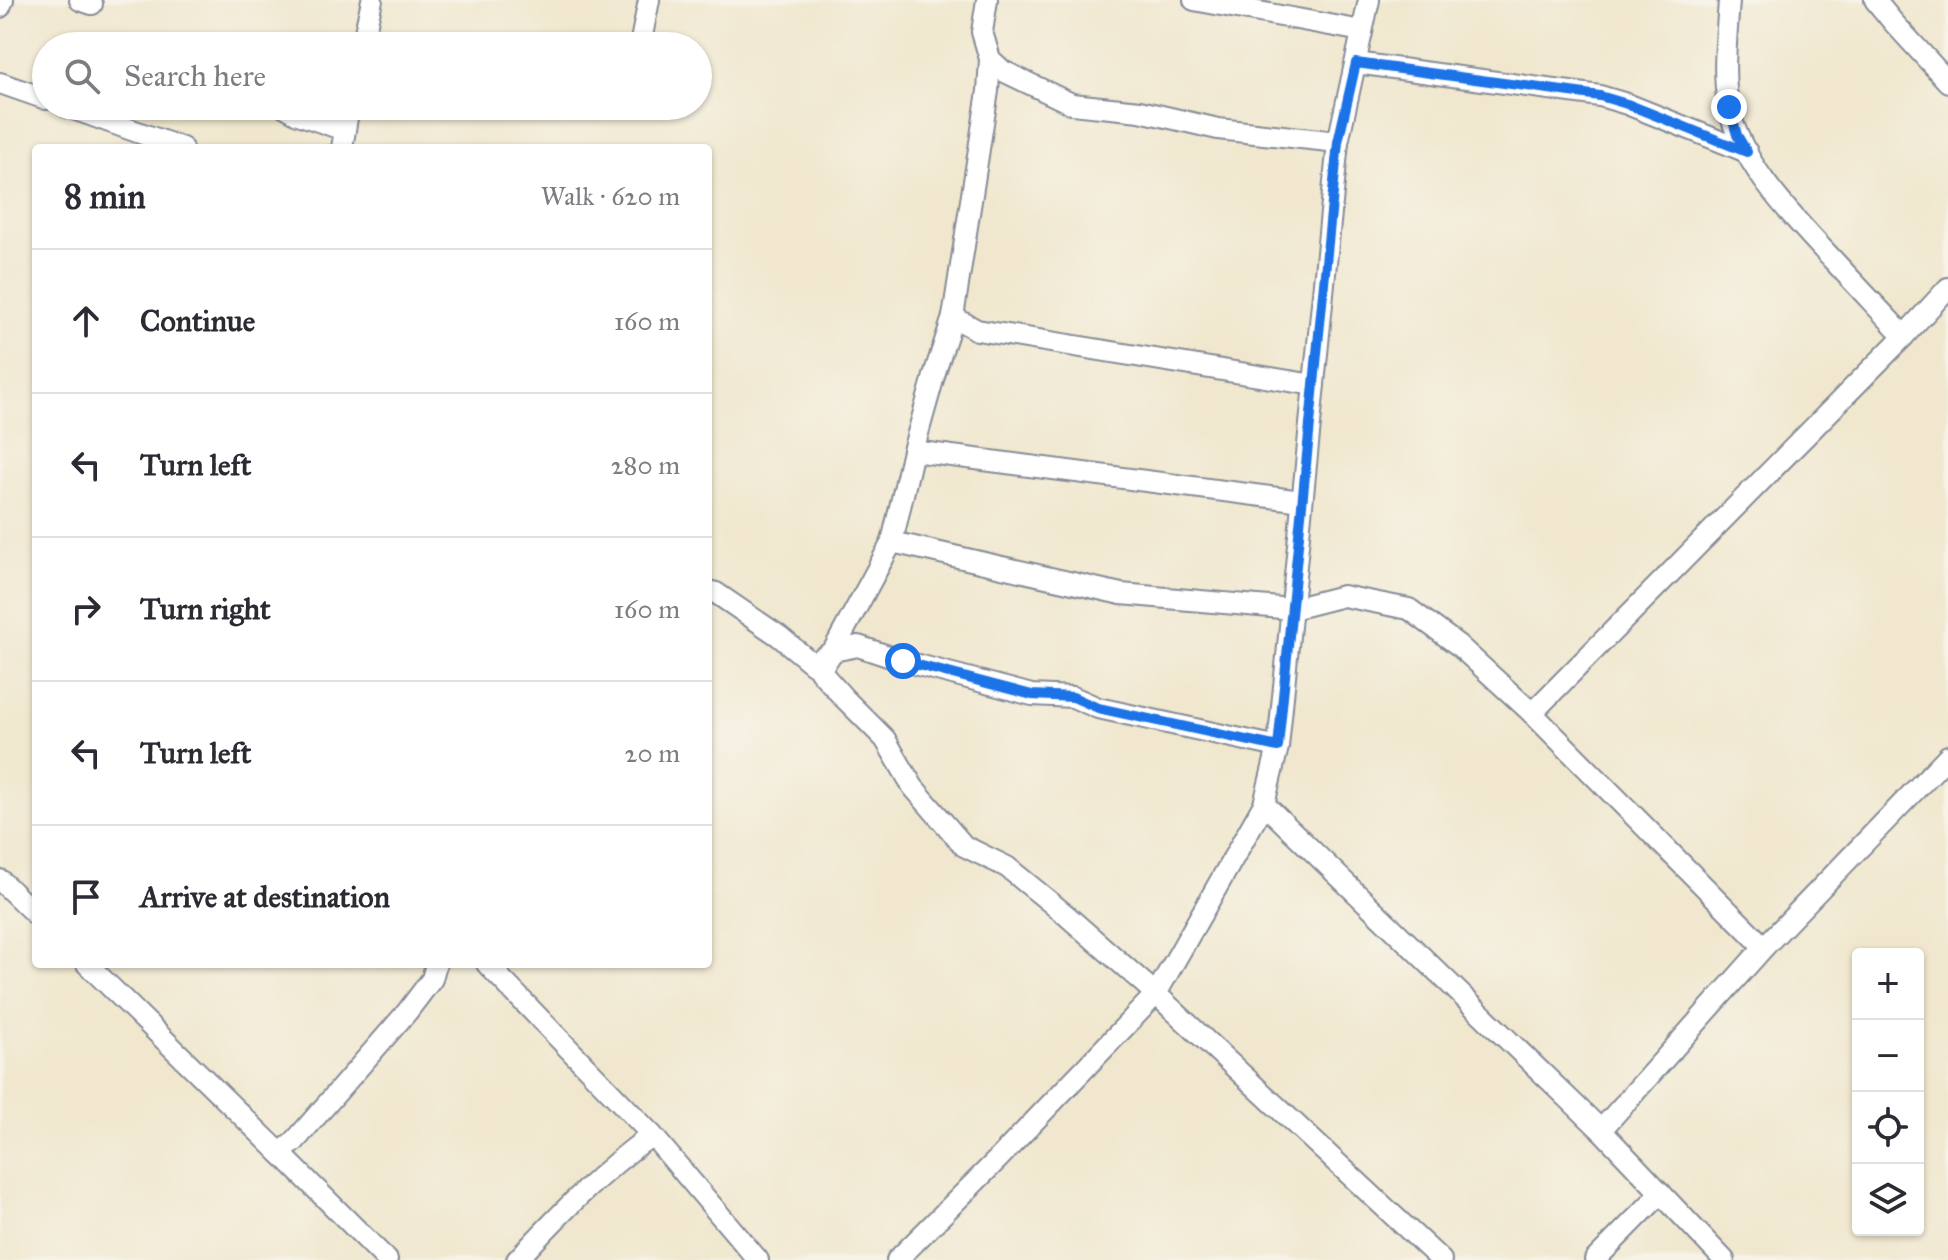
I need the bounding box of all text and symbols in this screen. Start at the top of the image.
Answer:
search box [32,32,712,120]
icon: search [60,54,104,98]
text: Search here [124,58,266,94]
route end [1711,89,1747,125]
text: 8 min [64,176,146,217]
text: Walk · 620 m [541,180,680,212]
icon: ahead [64,299,108,343]
text: Continue [140,303,255,339]
text: 160 m [614,305,680,337]
icon: left [64,443,108,487]
text: Turn left [140,447,251,483]
text: 280 m [611,449,680,481]
icon: right [64,587,108,631]
text: Turn right [140,591,271,627]
text: 160 m [614,593,680,625]
route start [885,643,921,679]
icon: left [64,731,108,775]
text: Turn left [140,735,251,771]
text: 20 m [625,737,680,769]
icon: arrive [64,875,108,919]
text: Arrive at destination [140,879,390,915]
map controls [1852,948,1924,1236]
button: + [1852,948,1924,1020]
button: − [1852,1020,1924,1092]
button: locate [1852,1092,1924,1164]
button: layers [1852,1164,1924,1236]

